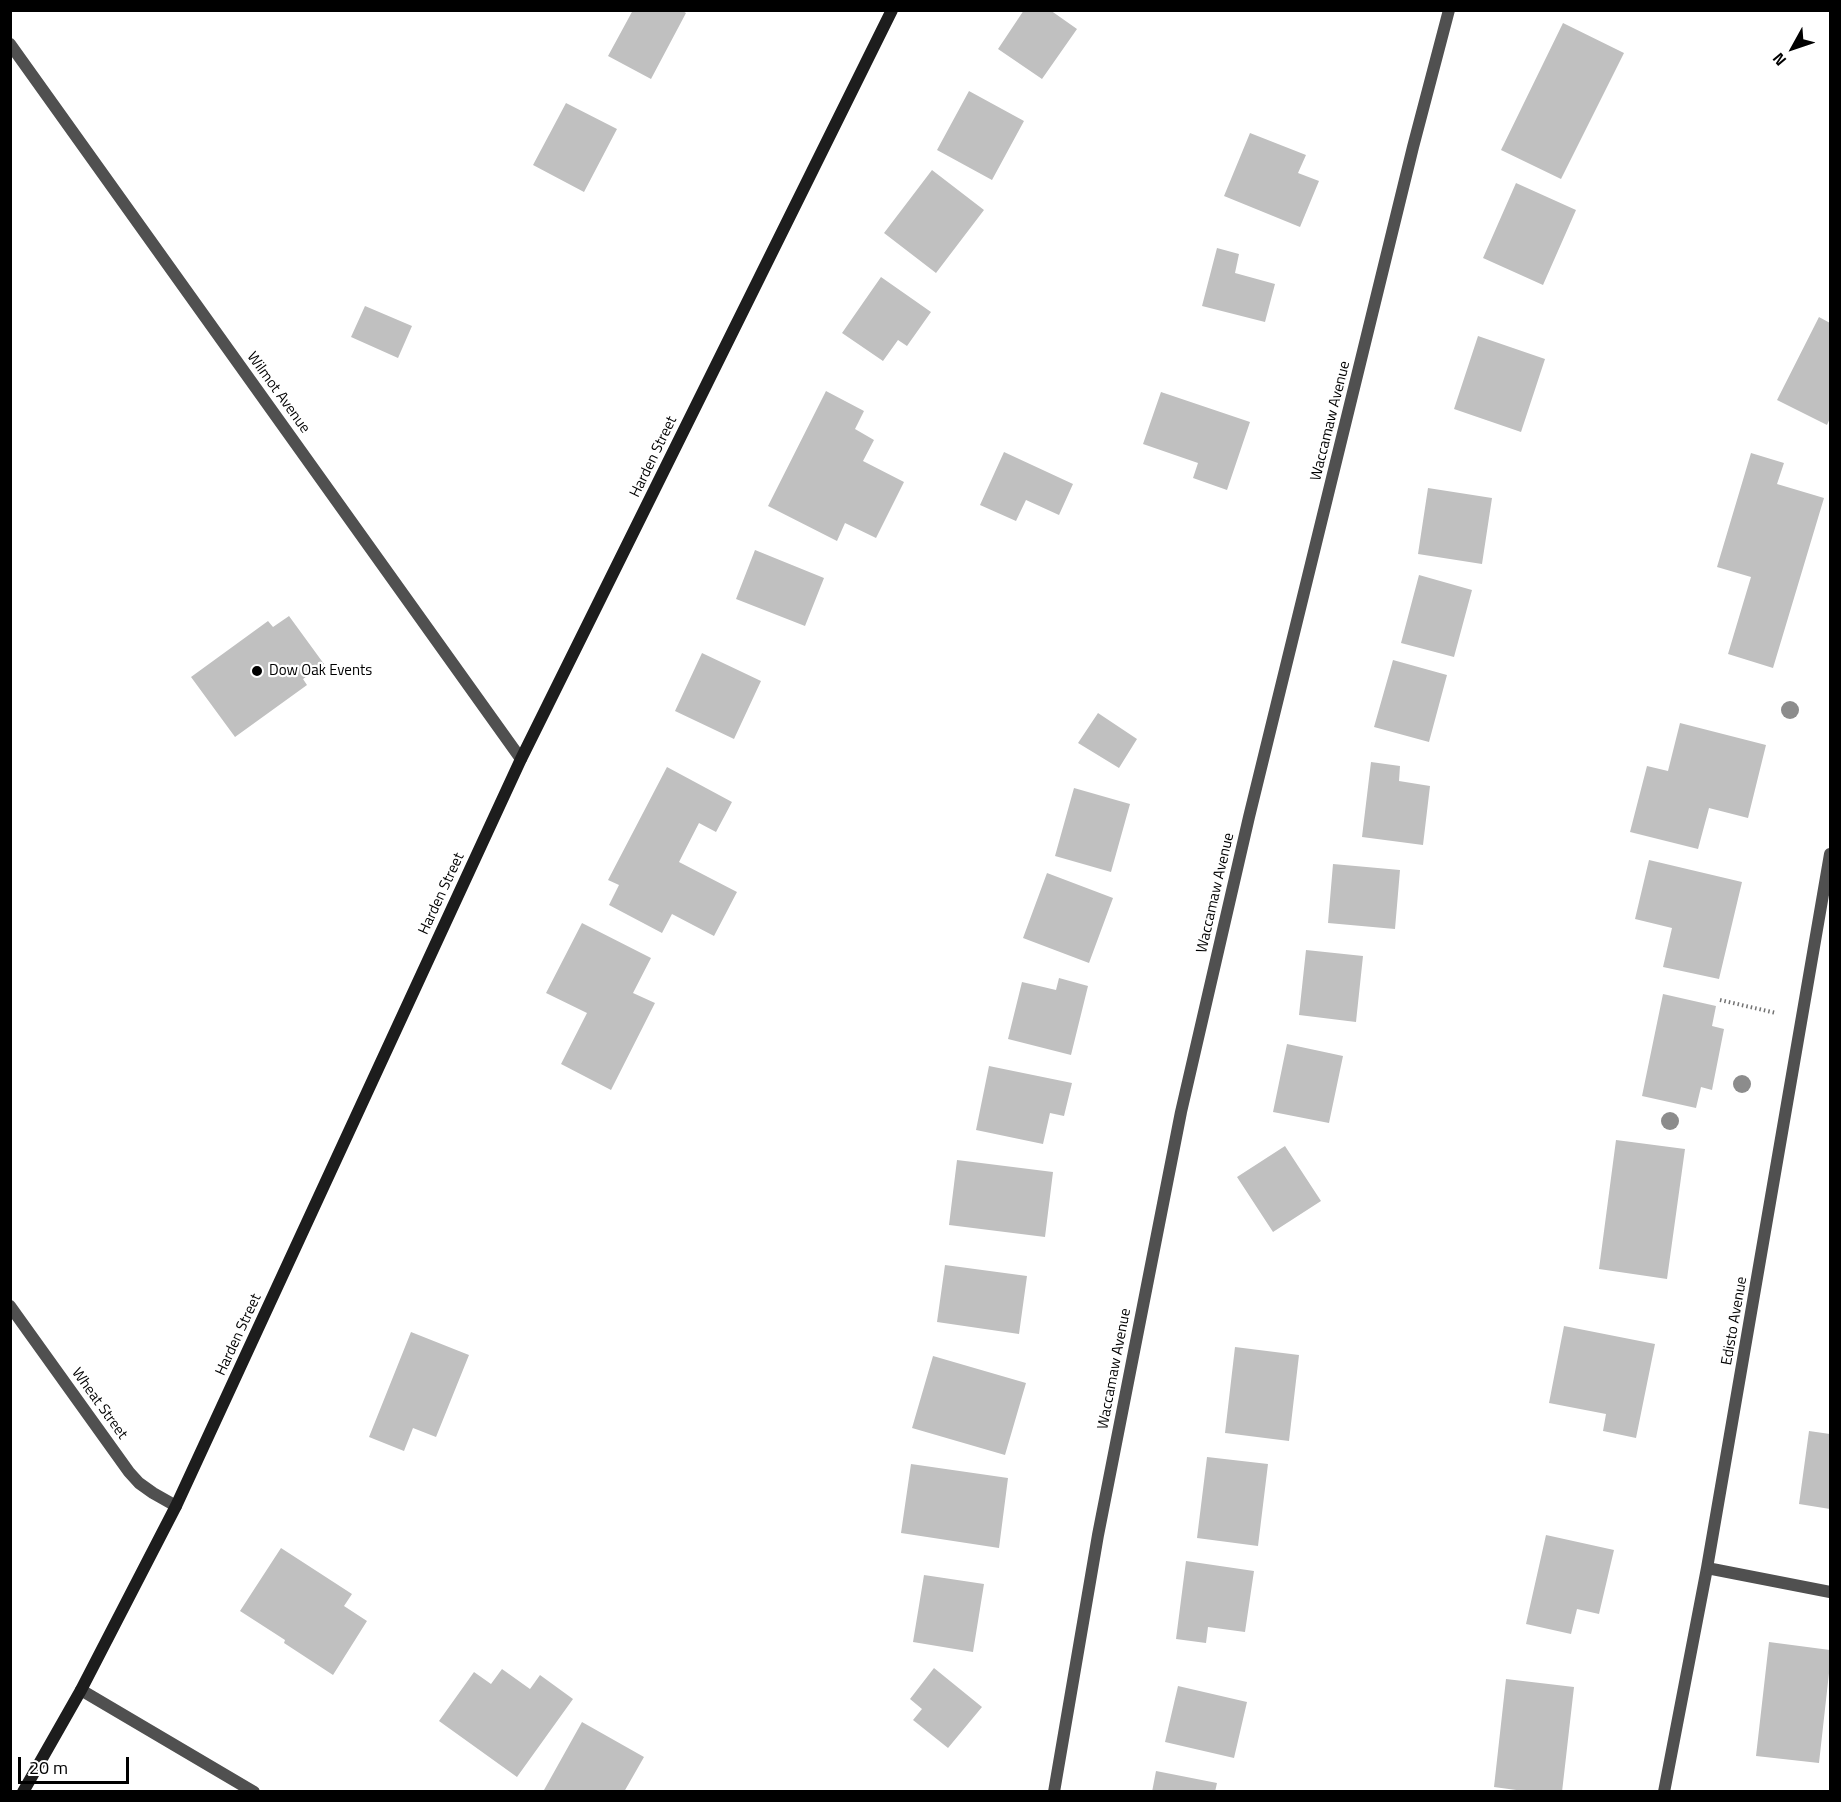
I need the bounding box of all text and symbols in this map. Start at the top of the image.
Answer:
north arrow [1763,18,1823,78]
text: N [1766,48,1792,72]
street label: Wilmot Avenue [243,349,313,437]
street label: Waccamaw Avenue [1307,359,1355,483]
street label: Harden Street [627,413,681,501]
place label: Dow Oak Events [269,662,372,680]
marker: Dow Oak Events [250,664,264,678]
street label: Waccamaw Avenue [1193,831,1239,955]
street label: Harden Street [415,850,469,938]
street label: Edisto Avenue [1718,1275,1752,1367]
street label: Harden Street [212,1291,266,1379]
street label: Waccamaw Avenue [1094,1307,1136,1431]
street label: Wheat Street [67,1365,131,1443]
scale bar [21,1745,132,1783]
text: 20 m [29,1754,68,1781]

